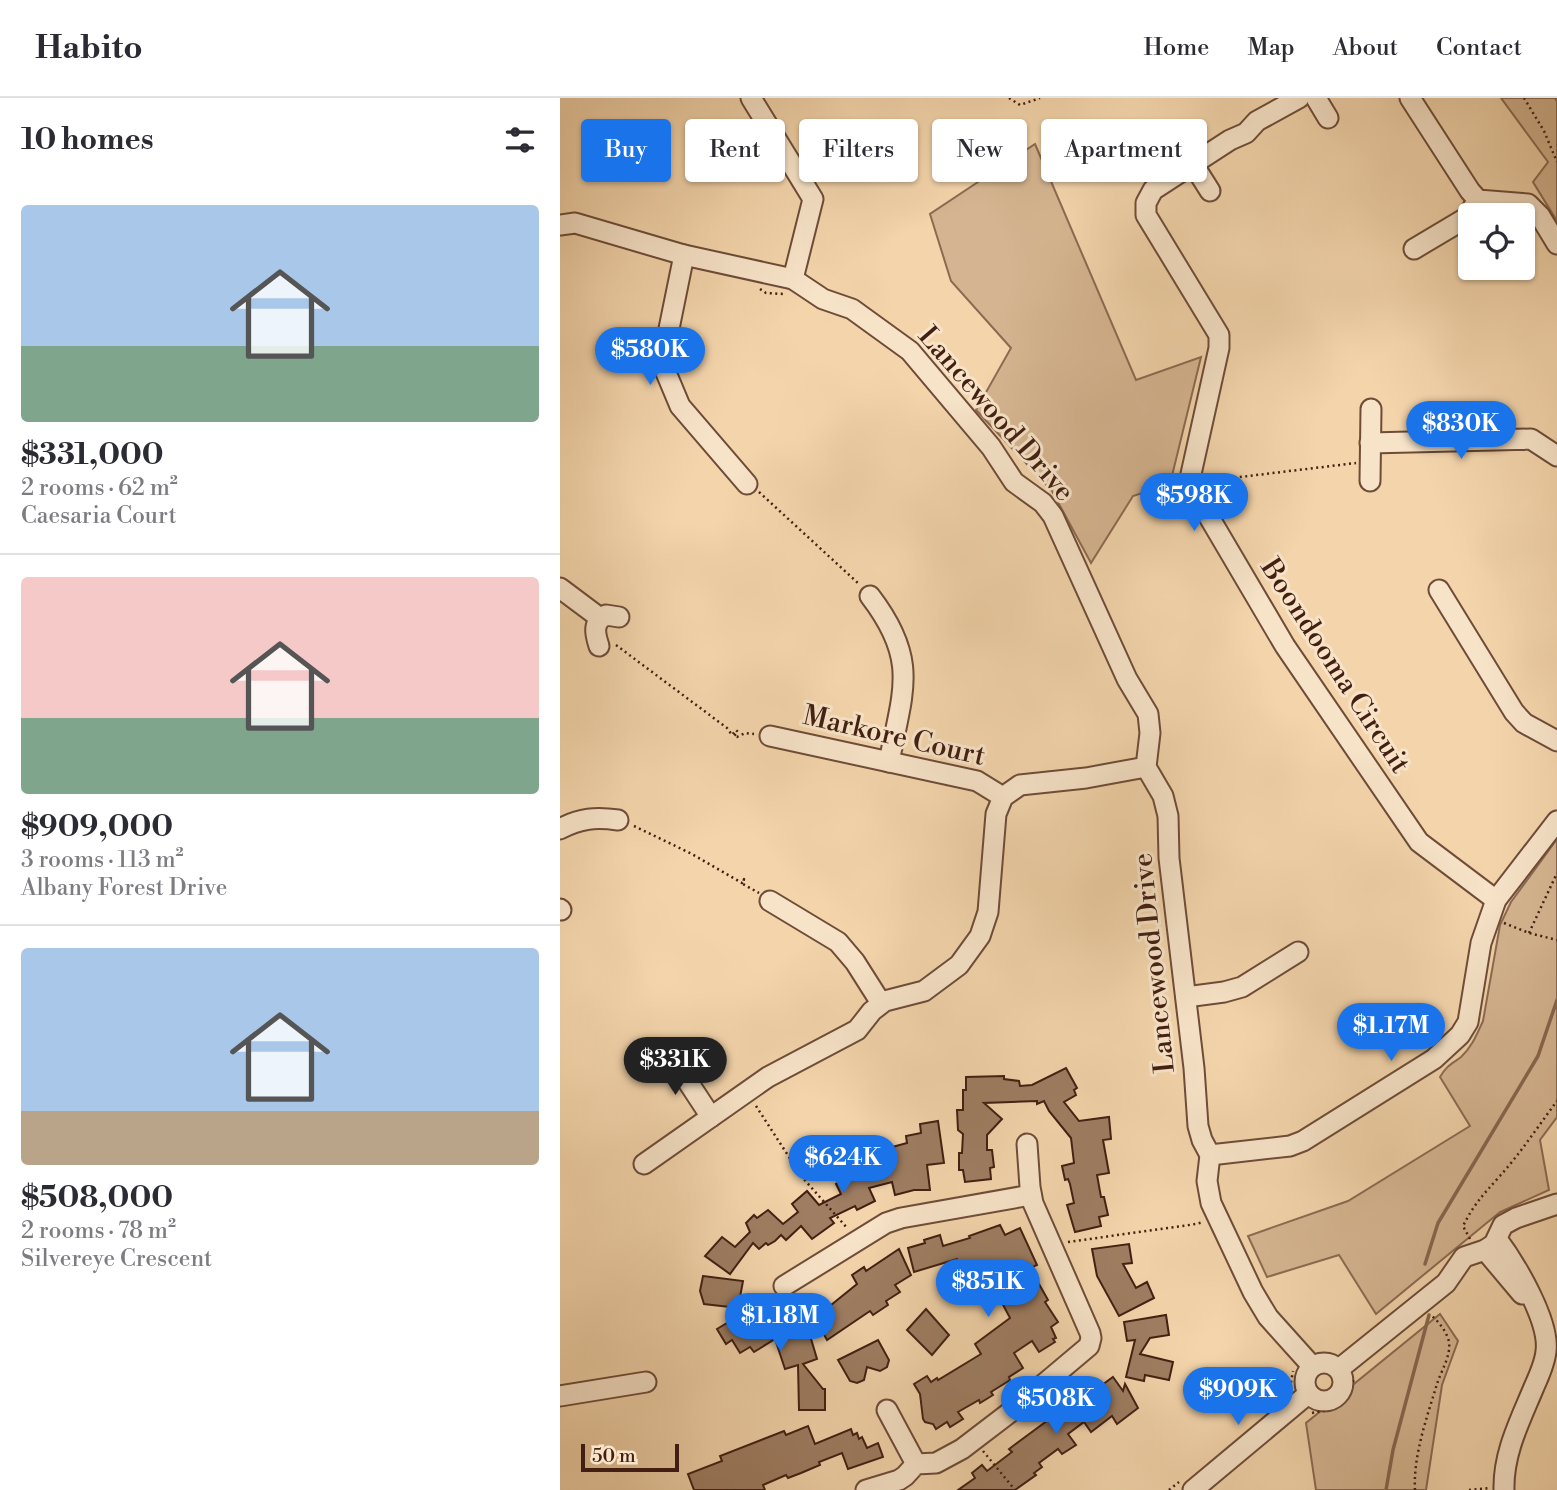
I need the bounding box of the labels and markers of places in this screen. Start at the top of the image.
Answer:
pin: $580K [601,328,699,387]
pin: $830K [1412,402,1510,461]
pin: $598K [1145,474,1243,533]
pin: $1.17M [1334,1004,1448,1063]
pin: $331K [626,1038,724,1097]
pin: $624K [794,1136,892,1195]
pin: $851K [939,1260,1037,1319]
pin: $1.18M [723,1294,837,1353]
pin: $909K [1189,1368,1287,1427]
pin: $508K [1007,1376,1105,1436]

